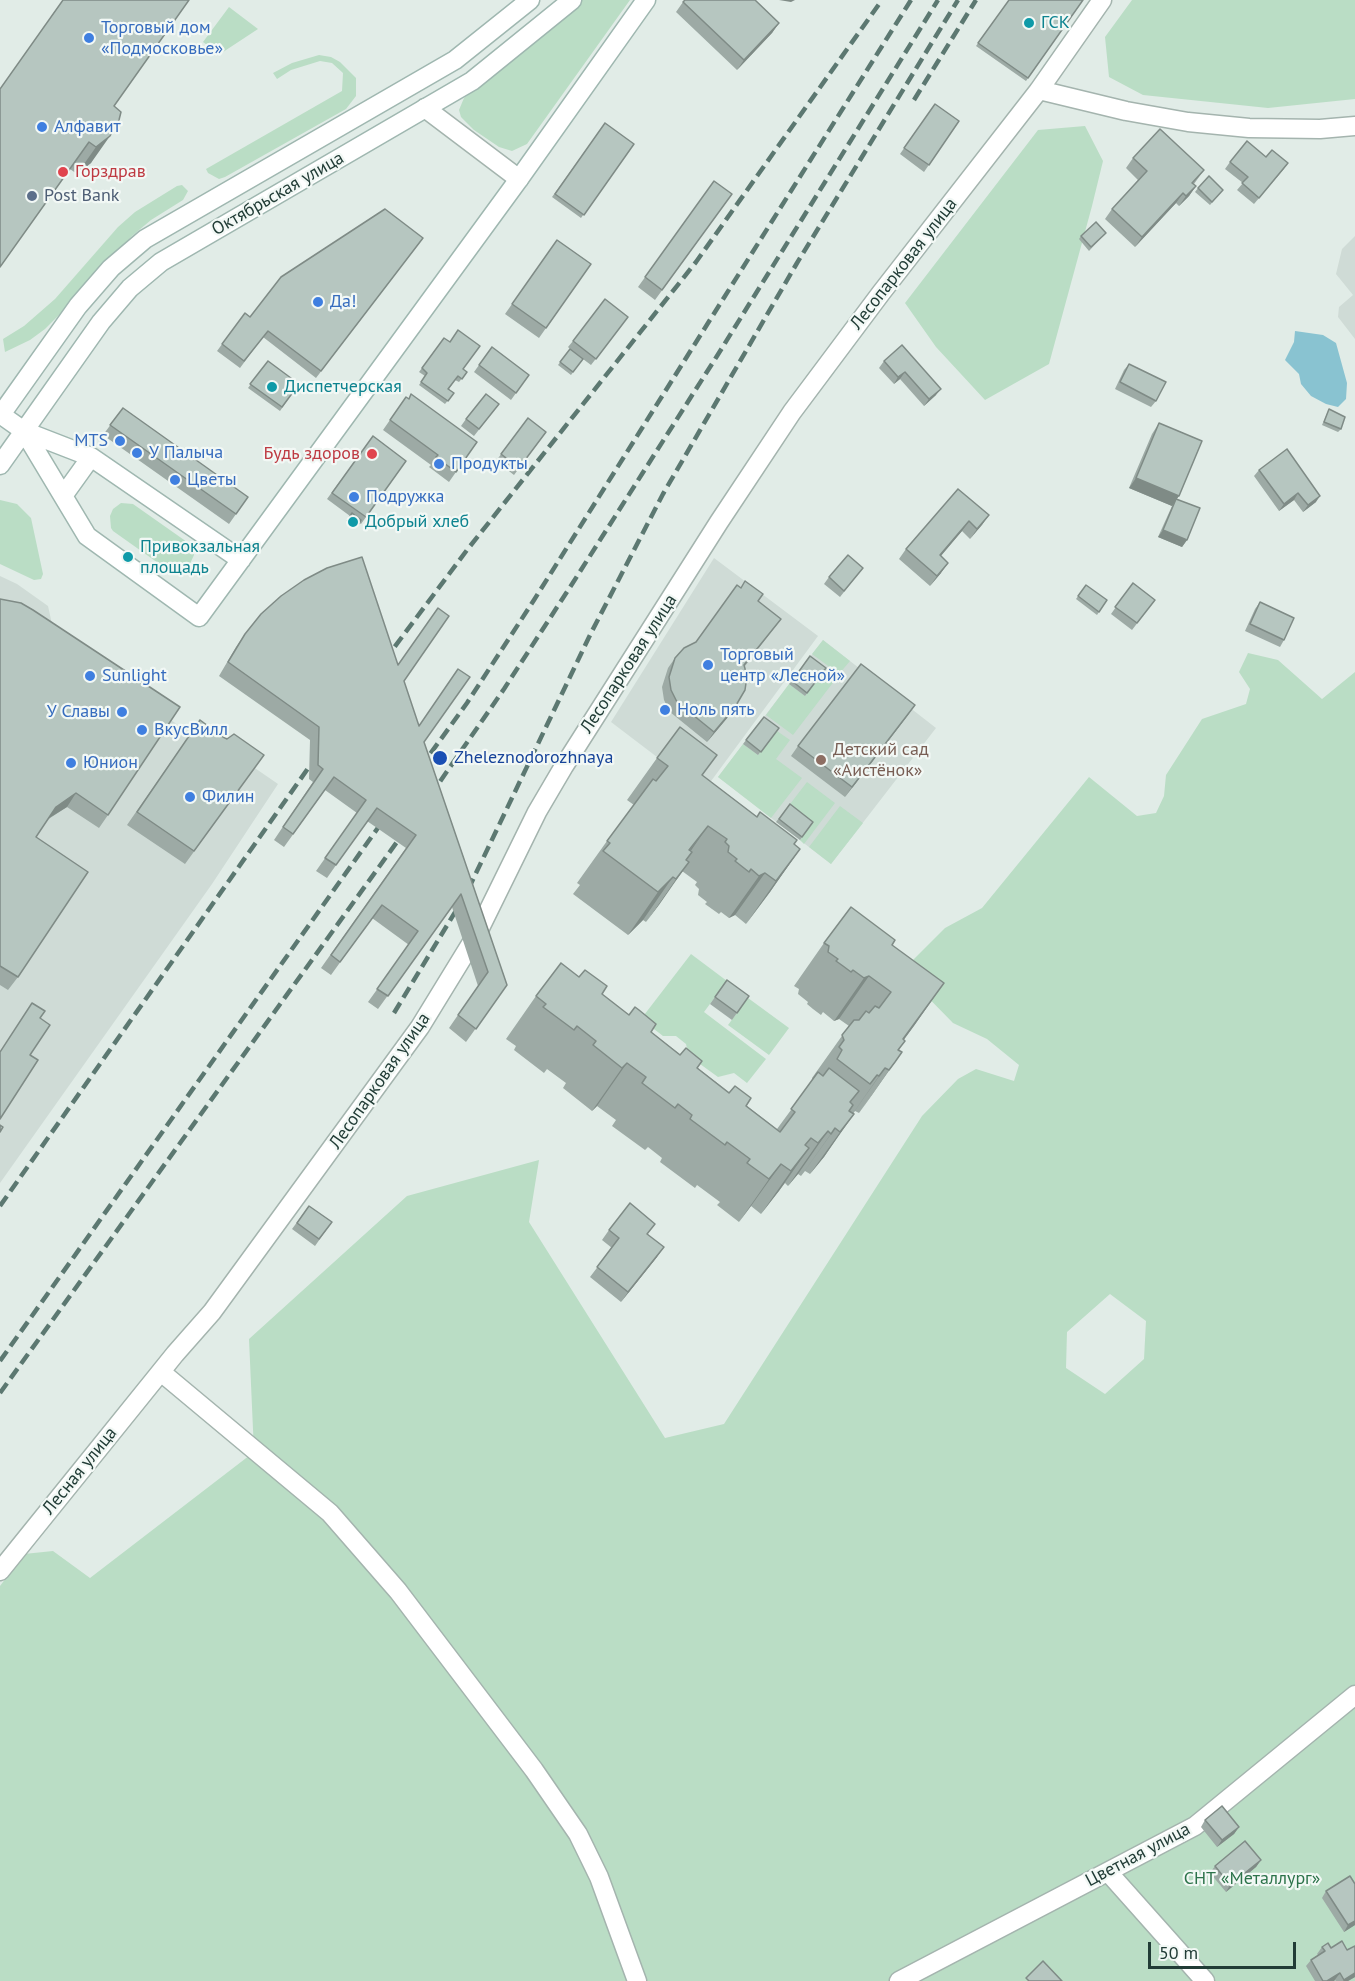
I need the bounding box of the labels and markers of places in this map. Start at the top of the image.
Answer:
place label: ГСК [1041,12,1070,34]
marker: ГСК [1022,16,1036,30]
place label: Торговый дом «Подмосковье» [101,17,223,60]
marker: Торговый дом «Подмосковье» [82,31,96,45]
place label: Алфавит [54,116,121,138]
marker: Алфавит [35,120,49,134]
place label: Горздрав [75,161,146,183]
marker: Горздрав [56,165,70,179]
place label: Post Bank [44,185,119,207]
marker: Post Bank [25,189,39,203]
place label: Да! [330,291,356,313]
marker: Да! [311,295,325,309]
place label: Диспетчерская [284,376,402,398]
marker: Диспетчерская [265,380,279,394]
place label: MTS [74,430,108,452]
marker: MTS [113,434,127,448]
place label: У Палыча [149,442,223,464]
place label: Будь здоров [263,443,360,465]
marker: У Палыча [130,446,144,460]
marker: Будь здоров [365,447,379,461]
place label: Продукты [451,453,528,475]
marker: Продукты [432,457,446,471]
place label: Цветы [187,469,237,491]
marker: Цветы [168,473,182,487]
place label: Подружка [366,486,444,508]
marker: Подружка [347,490,361,504]
place label: Добрый хлеб [365,511,469,533]
marker: Добрый хлеб [346,515,360,529]
place label: Привокзальная площадь [140,536,260,578]
marker: Привокзальная площадь [121,550,135,564]
place label: Торговый центр «Лесной» [720,644,845,686]
marker: Торговый центр «Лесной» [701,658,715,672]
place label: Sunlight [102,665,167,687]
marker: Sunlight [83,669,97,683]
place label: Ноль пять [677,699,755,721]
place label: У Славы [47,701,110,723]
marker: Ноль пять [658,703,672,717]
marker: У Славы [115,705,129,719]
place label: ВкусВилл [154,719,228,741]
marker: ВкусВилл [135,723,149,737]
place label: Детский сад «Аистёнок» [833,739,929,782]
place label: Zheleznodorozhnаyа [454,747,613,769]
marker: Zheleznodorozhnаyа [431,749,449,767]
place label: Юнион [83,752,138,774]
marker: Детский сад «Аистёнок» [814,753,828,767]
marker: Юнион [64,756,78,770]
place label: Филин [202,786,254,808]
marker: Филин [183,790,197,804]

